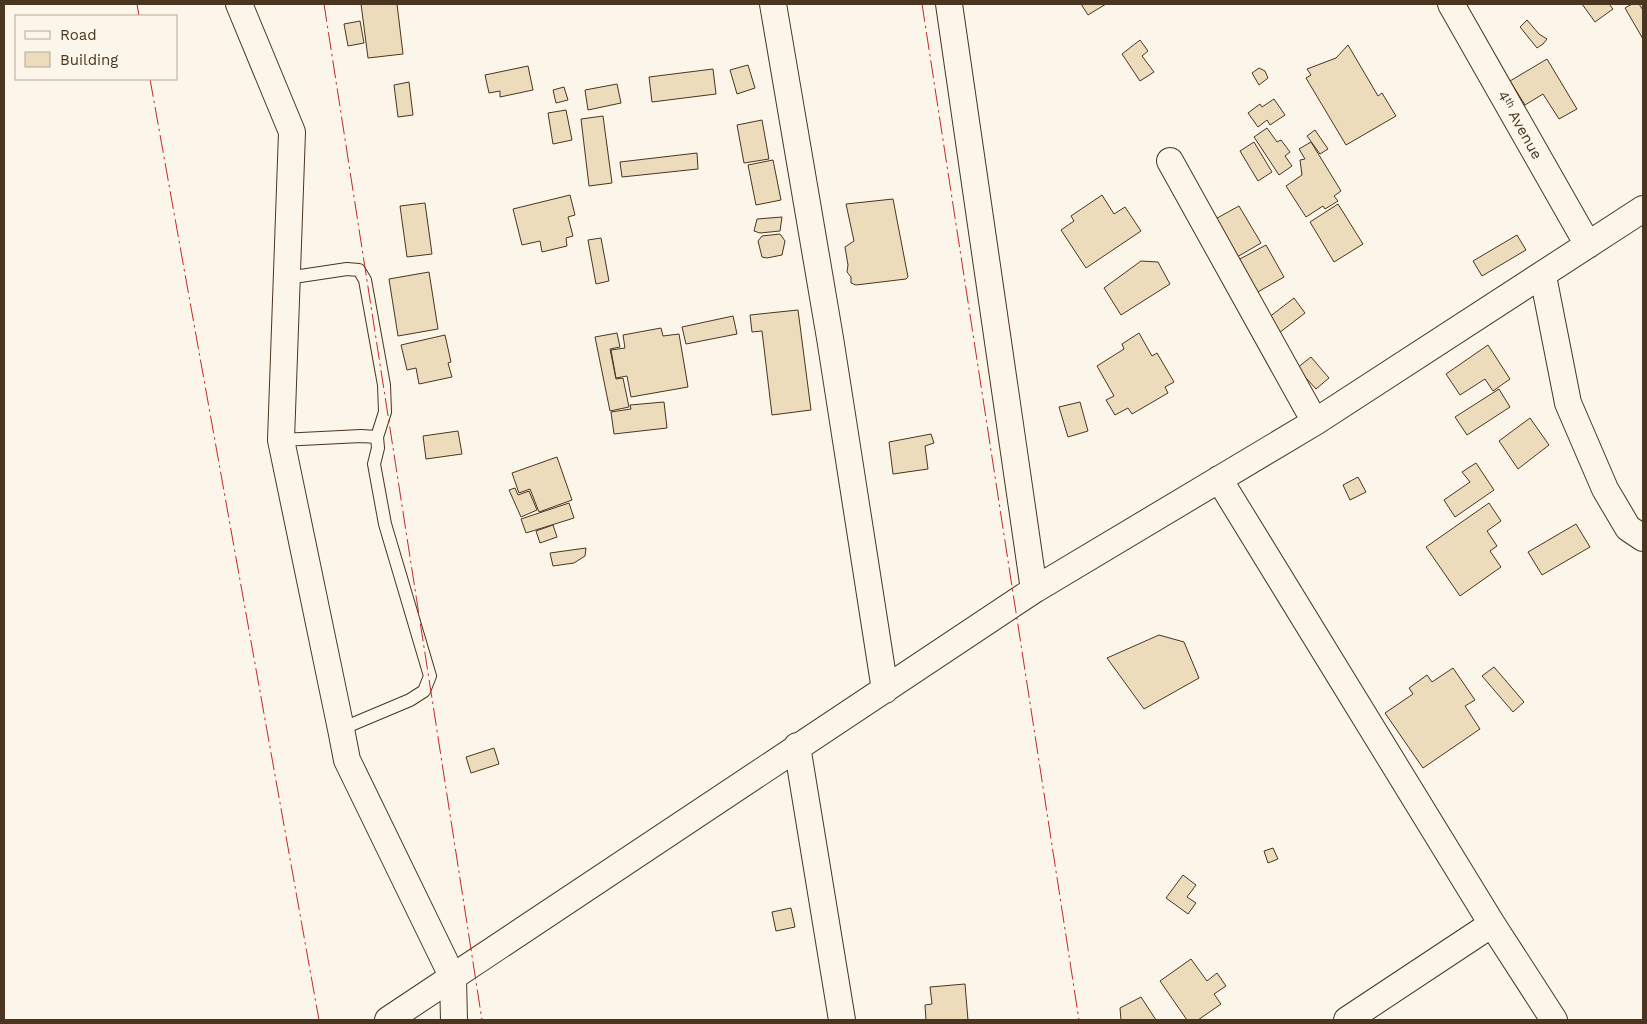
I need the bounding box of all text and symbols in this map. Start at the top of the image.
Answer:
legend [15,15,178,80]
text: Road [60,26,97,44]
text: Building [60,51,118,69]
street label: 4ᵗʰ Avenue [1494,87,1546,163]

